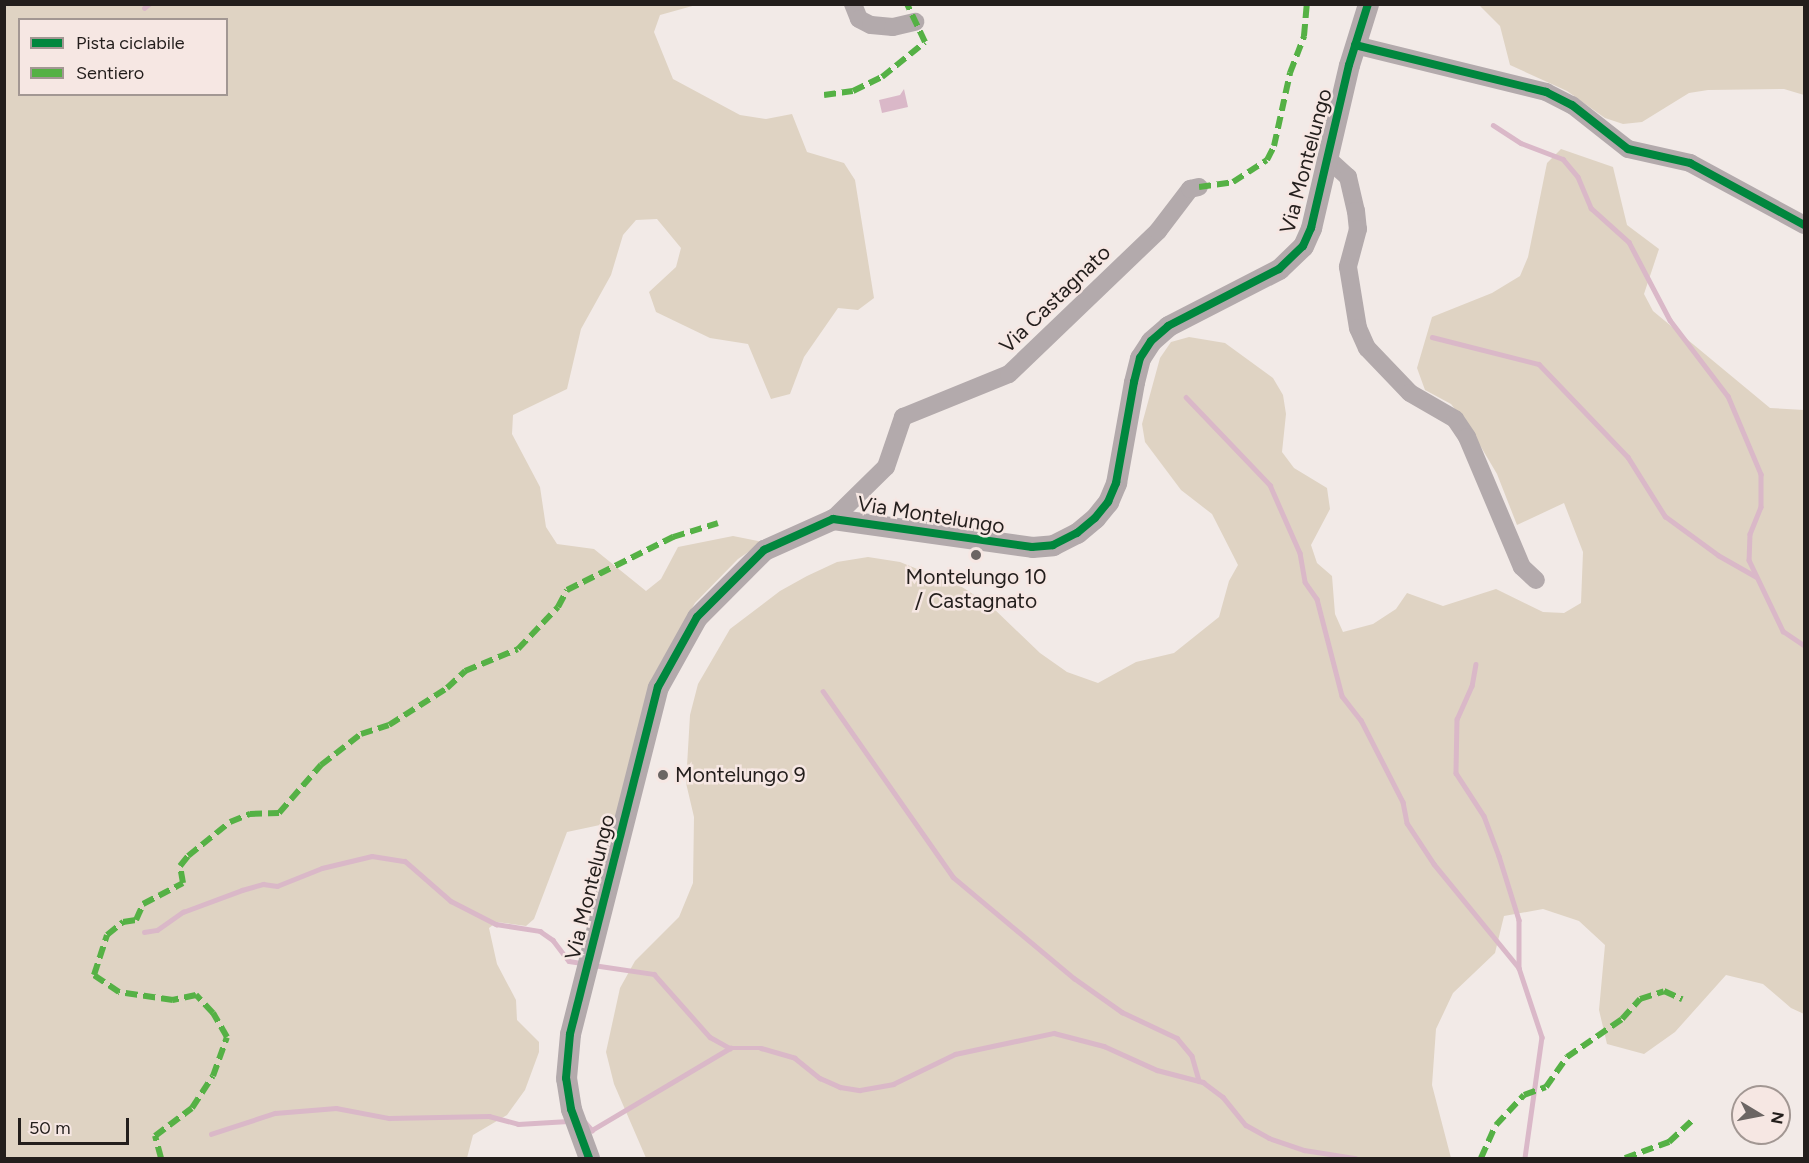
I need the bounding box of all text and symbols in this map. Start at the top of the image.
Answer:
legend [18,18,228,96]
text: Pista ciclabile [76,32,185,54]
text: Sentiero [76,62,144,84]
street label: Via Montelungo [1275,86,1337,236]
street label: Via Castagnato [994,240,1116,358]
street label: Via Montelungo [855,491,1007,539]
marker: Montelungo 10 / Castagnato [969,548,983,562]
place label: Montelungo 10 / Castagnato [906,564,1046,614]
place label: Montelungo 9 [675,762,806,788]
marker: Montelungo 9 [656,768,670,782]
street label: Via Montelungo [560,812,620,962]
north arrow [1731,1085,1791,1145]
scale bar [21,1106,132,1144]
text: N [1767,1110,1788,1126]
text: 50 m [29,1117,71,1139]

